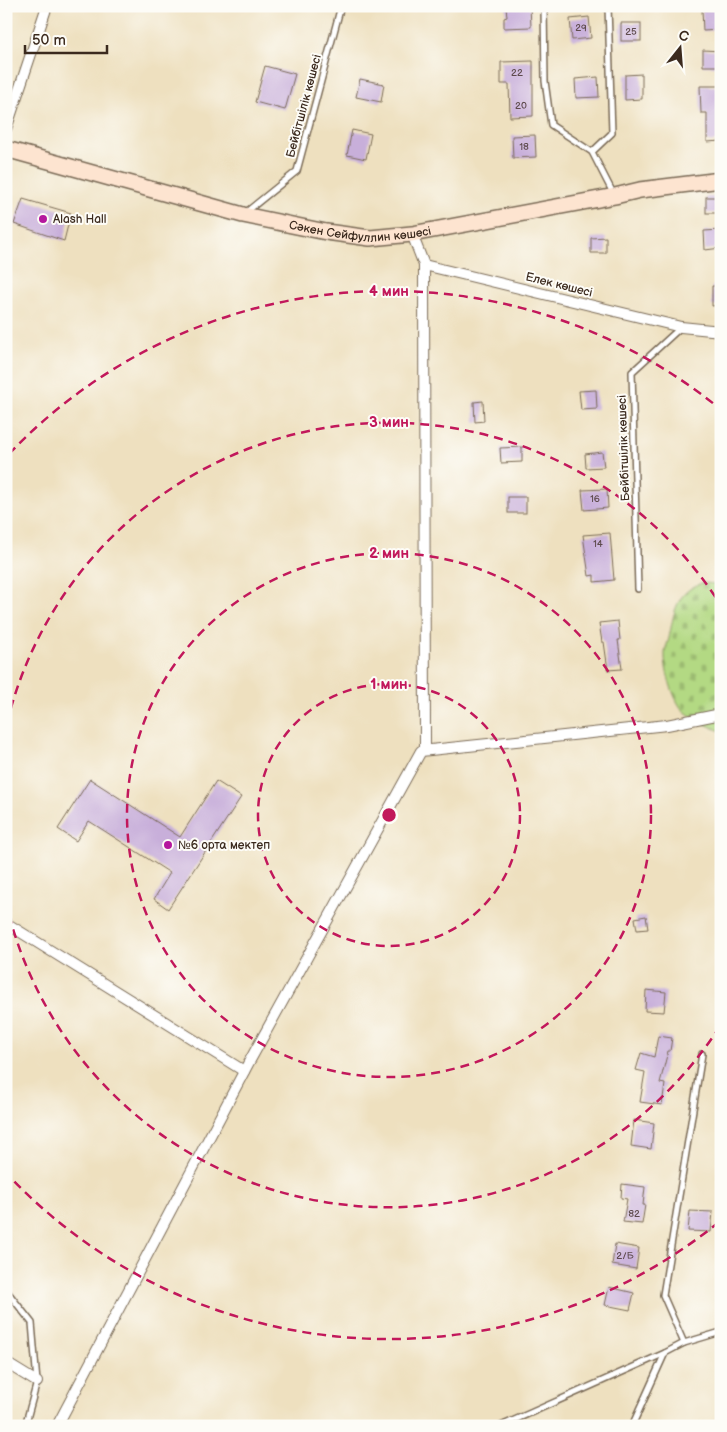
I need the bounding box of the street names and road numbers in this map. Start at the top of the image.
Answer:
street label: Бейбітшілік көшесі [283,53,325,159]
street label: Сәкен Сейфуллин көшесі [288,217,432,245]
street label: Елек көшесі [524,269,594,301]
street label: Бейбітшілік көшесі [615,395,633,501]

